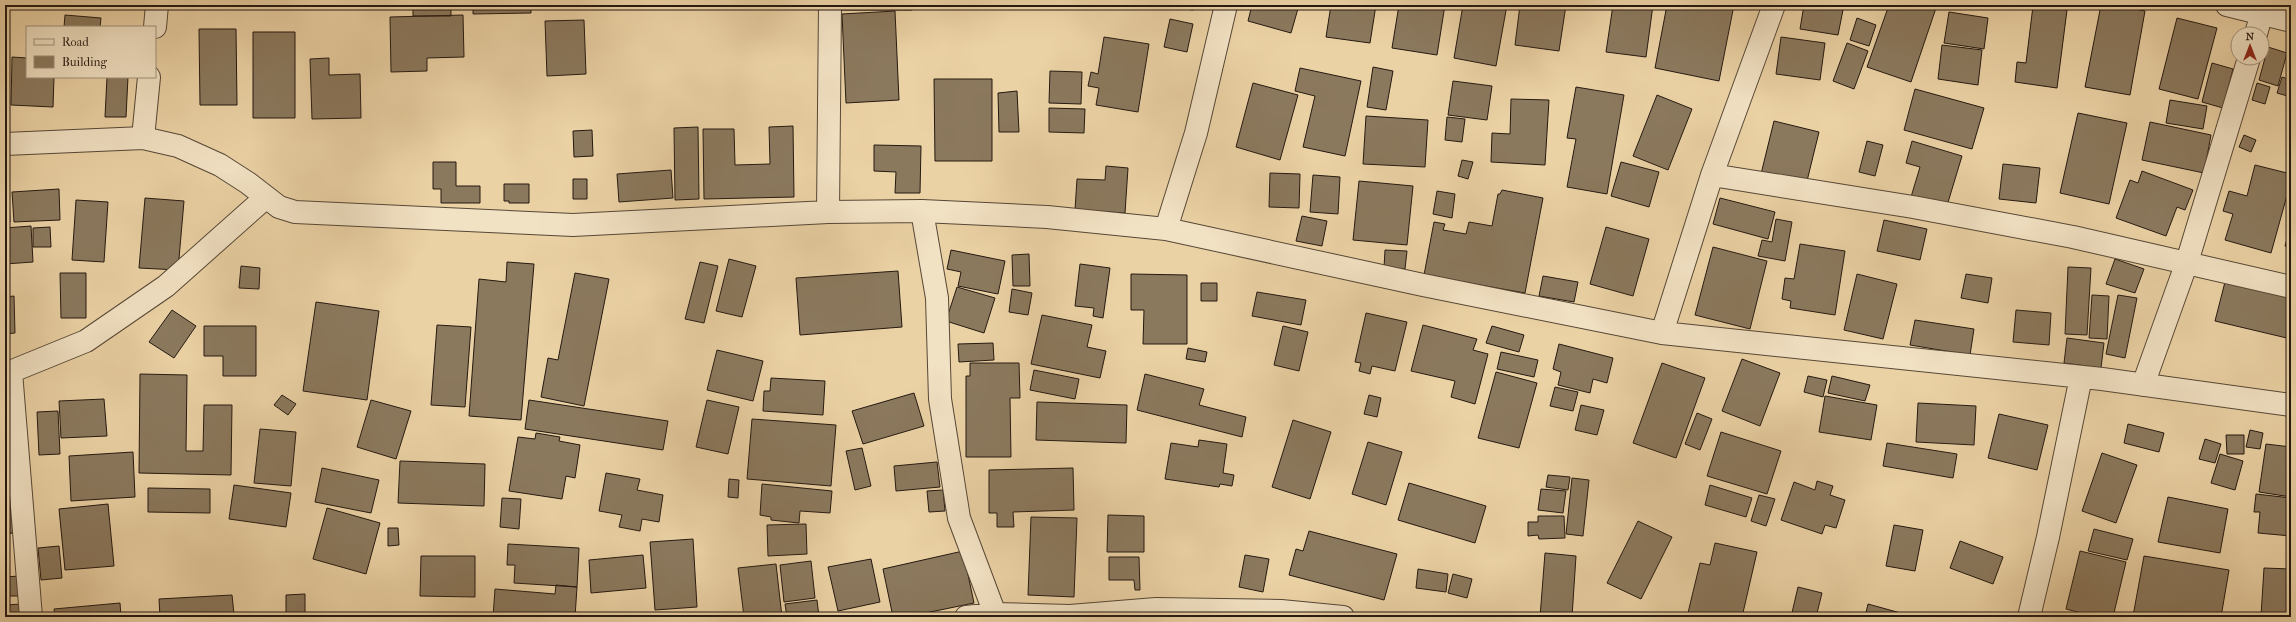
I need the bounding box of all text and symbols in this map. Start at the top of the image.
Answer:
legend [26,26,156,78]
north arrow [2230,26,2270,66]
text: N [2246,30,2255,43]
text: Road [62,35,89,49]
text: Building [62,55,107,69]

